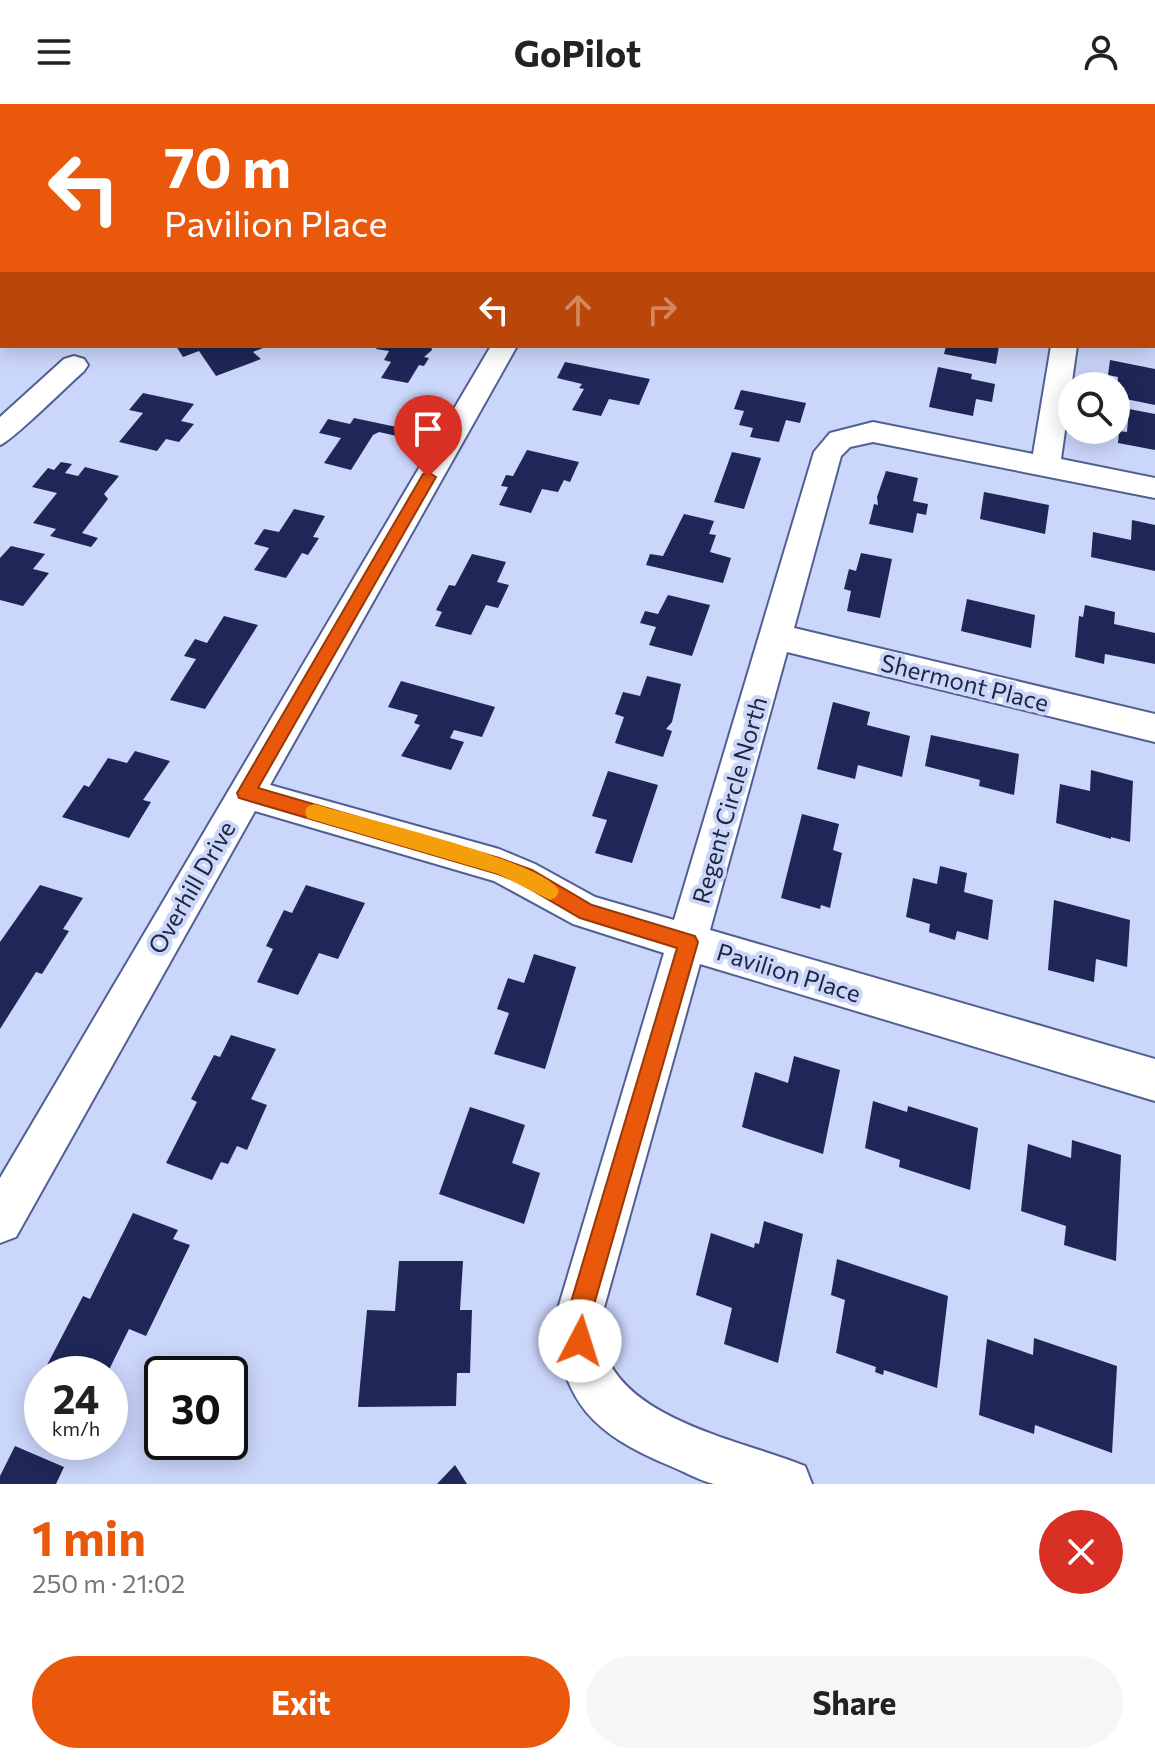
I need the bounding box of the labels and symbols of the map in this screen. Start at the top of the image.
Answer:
pin [394,395,462,477]
street label: Shermont Place [878,647,1052,717]
street label: Regent Circle North [686,693,772,907]
street label: Overhill Drive [141,815,241,959]
street label: Pavilion Place [714,936,864,1008]
position arrow [538,1299,622,1383]
speed limit sign: 30 [144,1356,248,1460]

